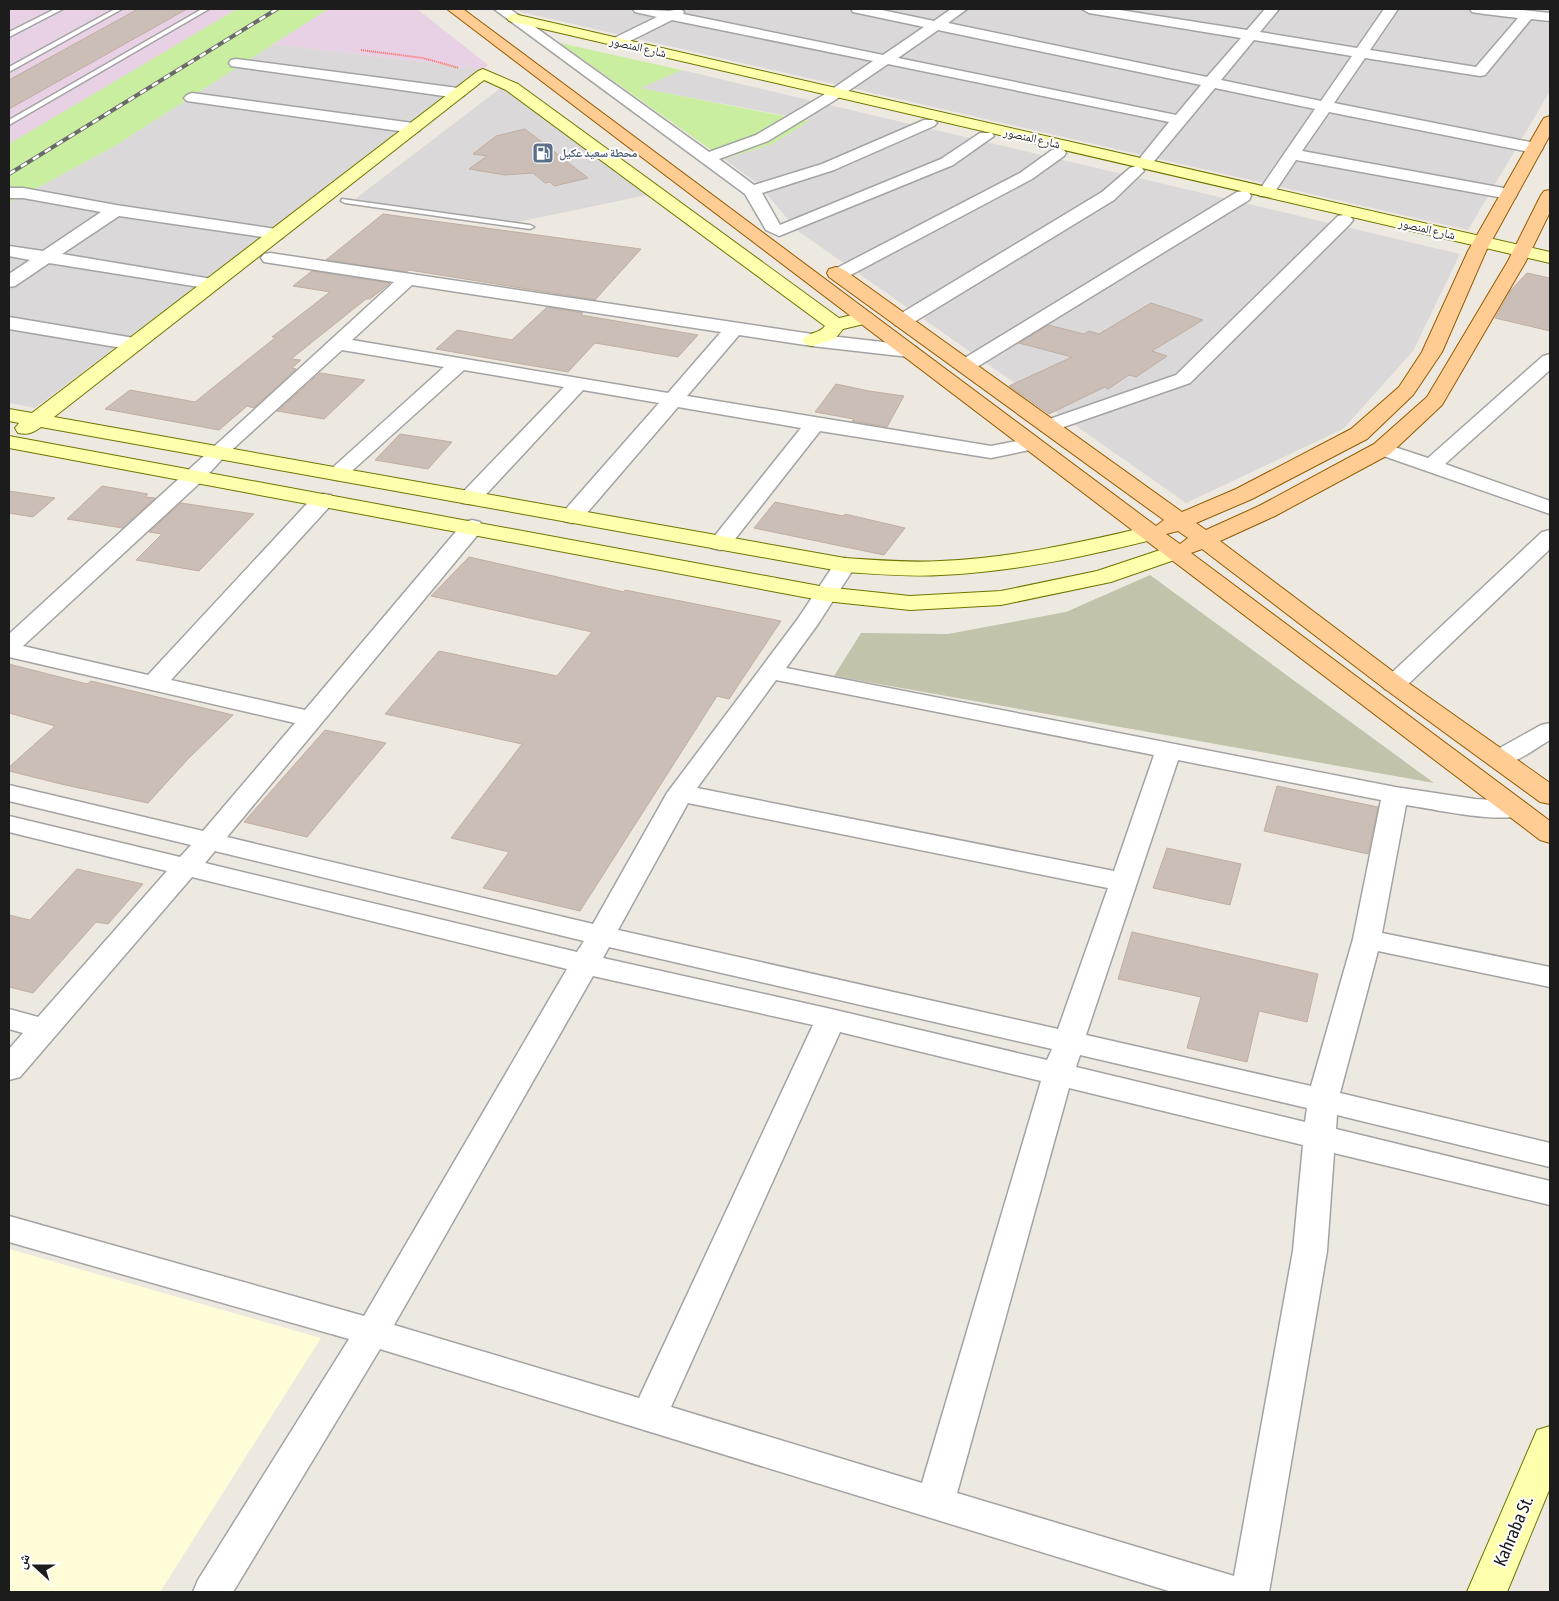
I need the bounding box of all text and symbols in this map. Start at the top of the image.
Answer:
street label: شارع المنصور [607,33,668,61]
street label: شارع المنصور [1001,124,1062,152]
fuel station icon: محطة سعيد عكيل [531,141,555,165]
place label: محطة سعيد عكيل [559,146,638,161]
street label: شارع المنصور [1396,215,1457,243]
street label: Kahraba St. [1489,1493,1537,1569]
north arrow [10,1541,60,1591]
text: ش [13,1551,34,1572]

